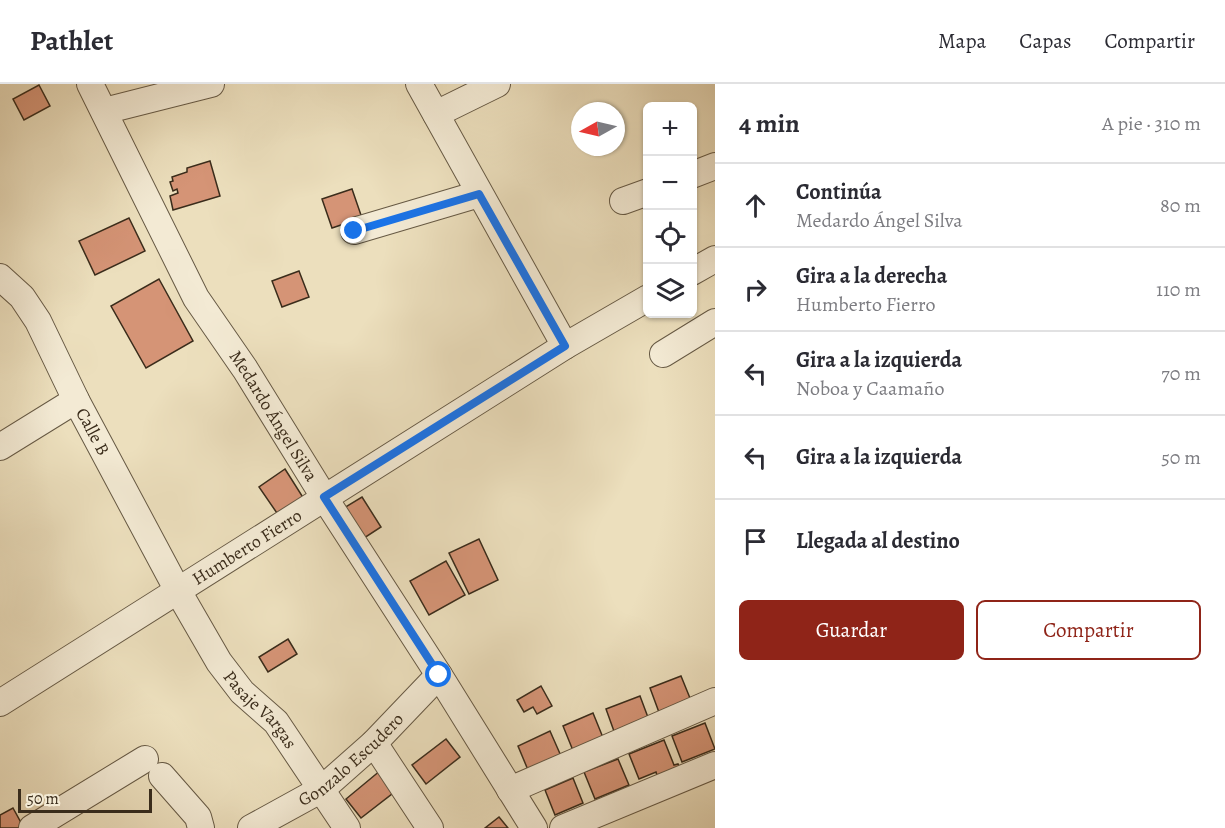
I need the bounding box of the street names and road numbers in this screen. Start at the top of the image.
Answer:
street label: Medardo Ángel Silva [224,346,324,486]
street label: Calle B [70,403,115,460]
street label: Humberto Fierro [187,503,306,591]
street label: Pasaje Vargas [218,666,302,753]
street label: Gonzalo Escudero [294,707,409,812]

